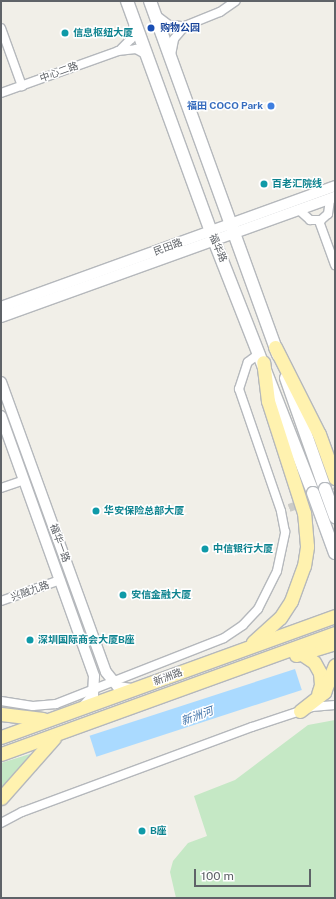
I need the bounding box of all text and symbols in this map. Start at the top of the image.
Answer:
marker: 购物公园 [145,22,157,34]
place label: 购物公园 [160,22,200,34]
place label: 信息枢纽大厦 [73,27,133,39]
marker: 信息枢纽大厦 [60,28,70,38]
street label: 中心二路 [38,60,80,84]
place label: 福田 COCO Park [187,100,263,112]
marker: 福田 COCO Park [266,101,276,111]
place label: 百老汇院线 [272,178,322,190]
marker: 百老汇院线 [259,179,269,189]
street label: 福华路 [207,232,229,264]
street label: 民田路 [152,236,184,258]
place label: 华安保险总部大厦 [104,505,184,517]
marker: 华安保险总部大厦 [91,506,101,516]
street label: 福华一路 [48,522,72,564]
place label: 中信银行大厦 [213,543,273,555]
marker: 中信银行大厦 [200,544,210,554]
street label: 兴融九路 [9,579,51,603]
place label: 安信金融大厦 [131,589,191,601]
marker: 安信金融大厦 [118,590,128,600]
place label: 深圳国际商会大厦B座 [38,634,135,646]
marker: 深圳国际商会大厦B座 [25,635,35,645]
street label: 新洲路 [152,666,184,688]
water label: 新洲河 [179,704,215,728]
place label: B座 [150,825,167,837]
marker: B座 [137,826,147,836]
scale bar [196,861,313,887]
text: 100 m [201,869,234,883]

